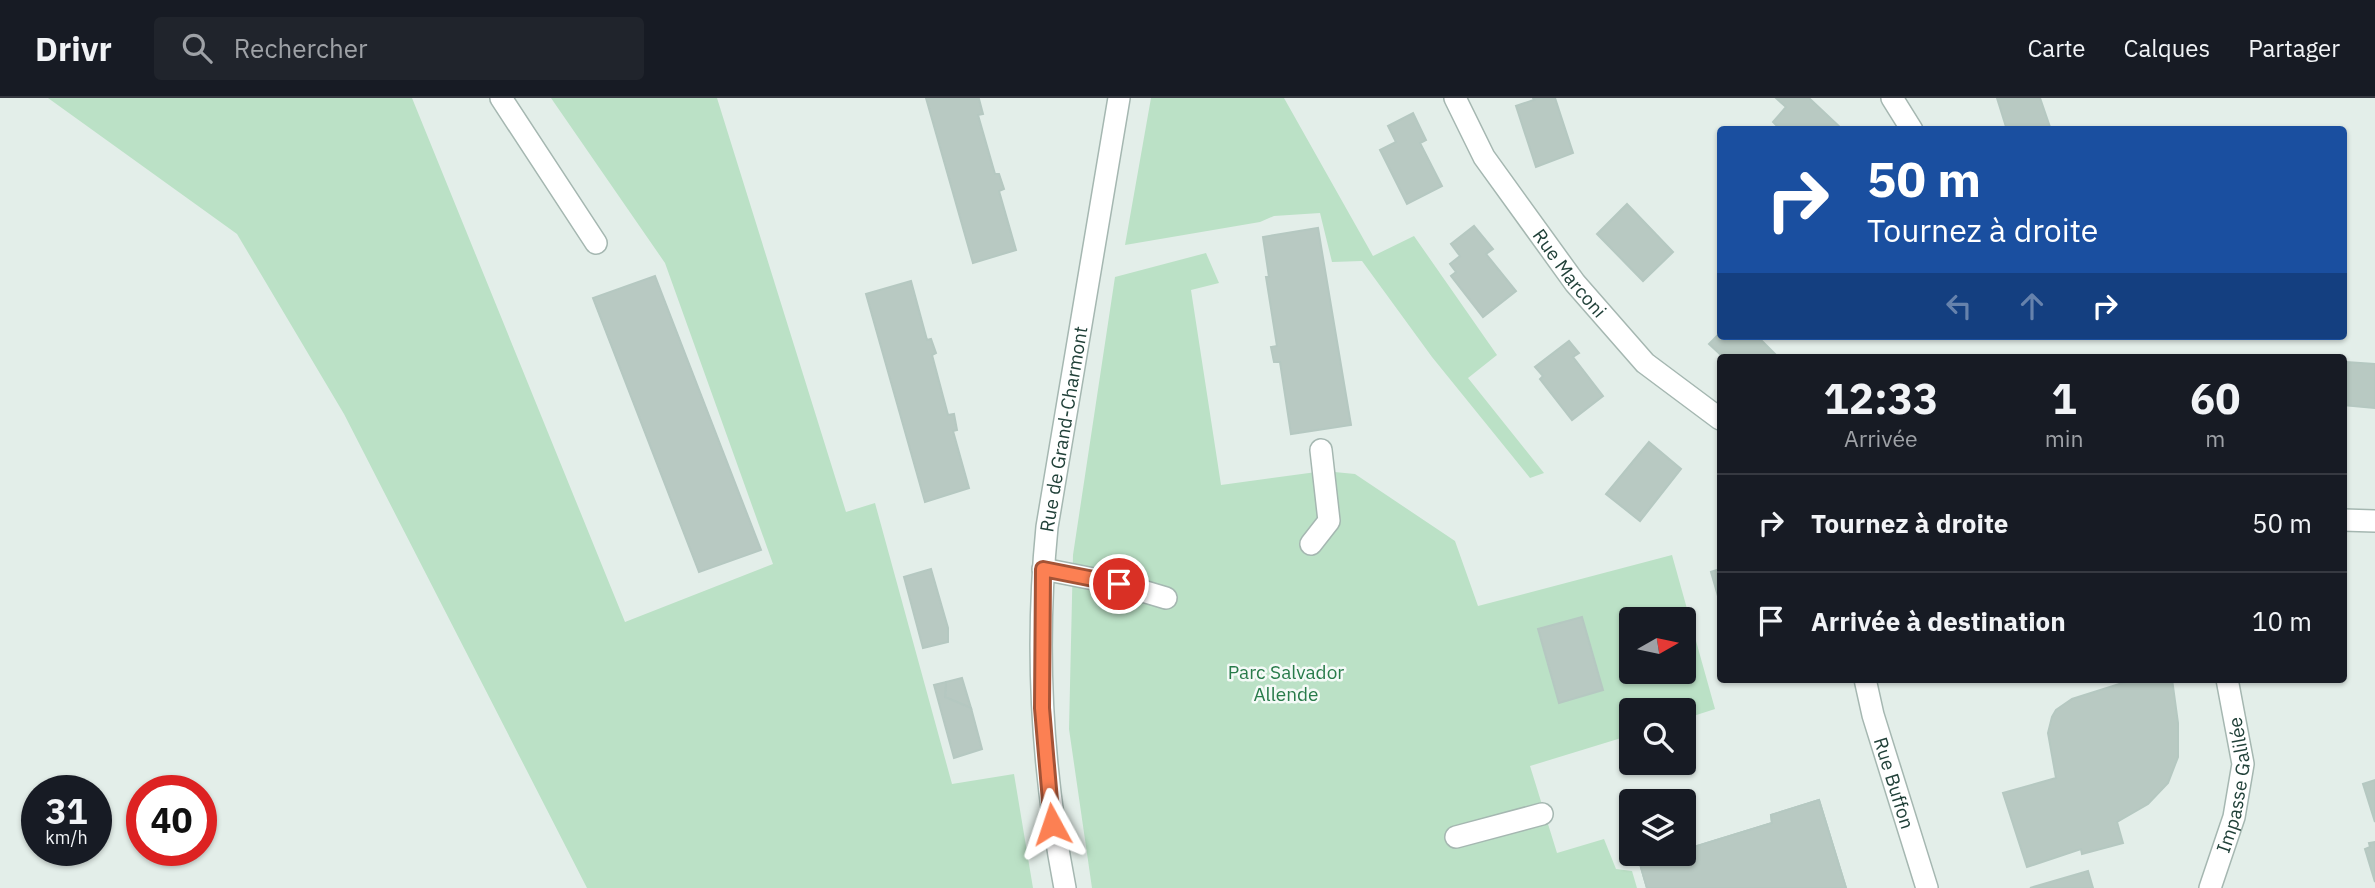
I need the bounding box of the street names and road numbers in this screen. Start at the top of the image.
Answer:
street label: Rue Marconi [1528,224,1612,322]
street label: Rue de Grand-Charmont [1034,324,1093,534]
street label: Impasse Galilée [2211,715,2255,856]
street label: Rue Buffon [1869,734,1920,832]

